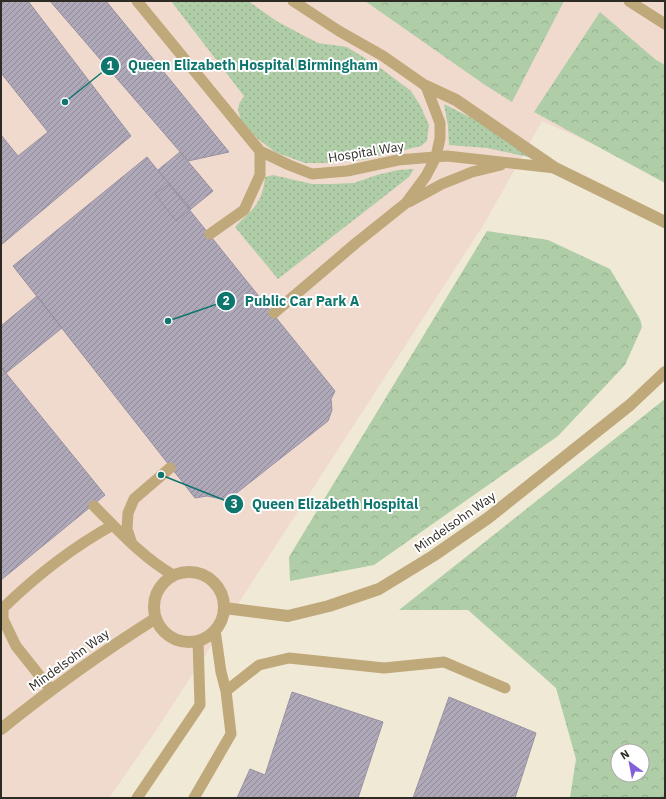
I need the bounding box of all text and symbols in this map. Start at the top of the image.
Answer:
callout: Queen Elizabeth Hospital Birmingham [100,53,386,79]
text: Queen Elizabeth Hospital Birmingham [128,56,378,74]
text: 1 [106,58,114,73]
street label: Hospital Way [327,138,406,166]
callout: Public Car Park A [216,288,367,314]
text: Public Car Park A [245,292,360,310]
text: 2 [222,293,230,308]
street label: Mindelsohn Way [411,487,499,556]
callout: Queen Elizabeth Hospital [224,491,427,517]
text: Queen Elizabeth Hospital [252,495,418,513]
text: 3 [230,496,238,511]
street label: Mindelsohn Way [25,625,113,695]
north arrow [610,743,650,783]
text: N [618,746,632,763]

